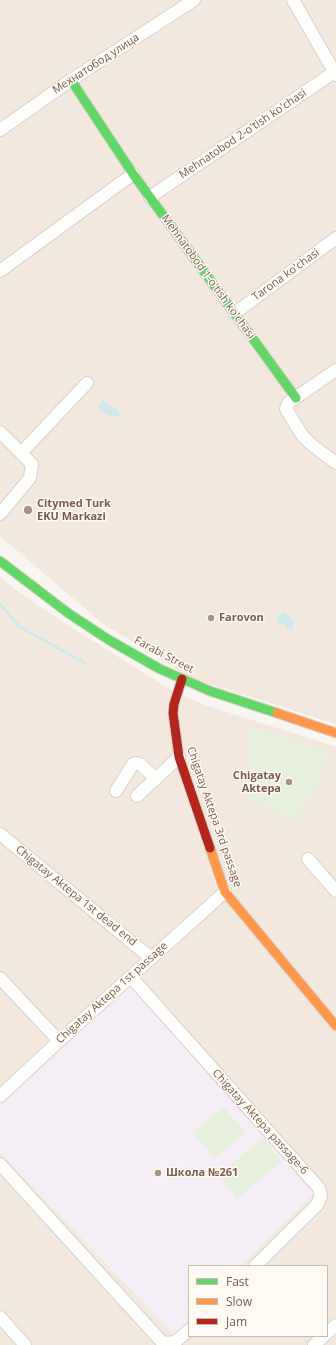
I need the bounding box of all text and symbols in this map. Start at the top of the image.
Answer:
street label: Мехнатобод улица [50,31,142,97]
street label: Mehnatobod 2-o'tish ko'chasi [177,86,309,182]
street label: Mehnatobod 1-o'tish ko'chasi [158,212,258,342]
street label: Tarona ko'chasi [250,246,322,304]
place label: Citymed Turk EKU Markazi [37,497,111,523]
marker: Citymed Turk EKU Markazi [22,504,34,516]
place label: Farovon [219,611,264,625]
marker: Farovon [206,613,216,623]
street label: Farabi Street [132,634,196,676]
street label: Chigatay Aktepa 3rd passage [184,745,244,889]
place label: Chigatay Aktepa [233,769,281,795]
marker: Chigatay Aktepa [284,777,294,787]
street label: Chigatay Aktepa 1st dead end [13,843,139,949]
street label: Chigatay Aktepa 1st passage [54,939,170,1047]
street label: Chigatay Aktepa passage-6 [209,1067,311,1177]
place label: Школа №261 [166,1166,238,1180]
marker: Школа №261 [153,1168,163,1178]
legend [188,1265,328,1337]
text: Fast [226,1273,249,1290]
text: Slow [226,1293,252,1310]
text: Jam [226,1313,247,1330]

